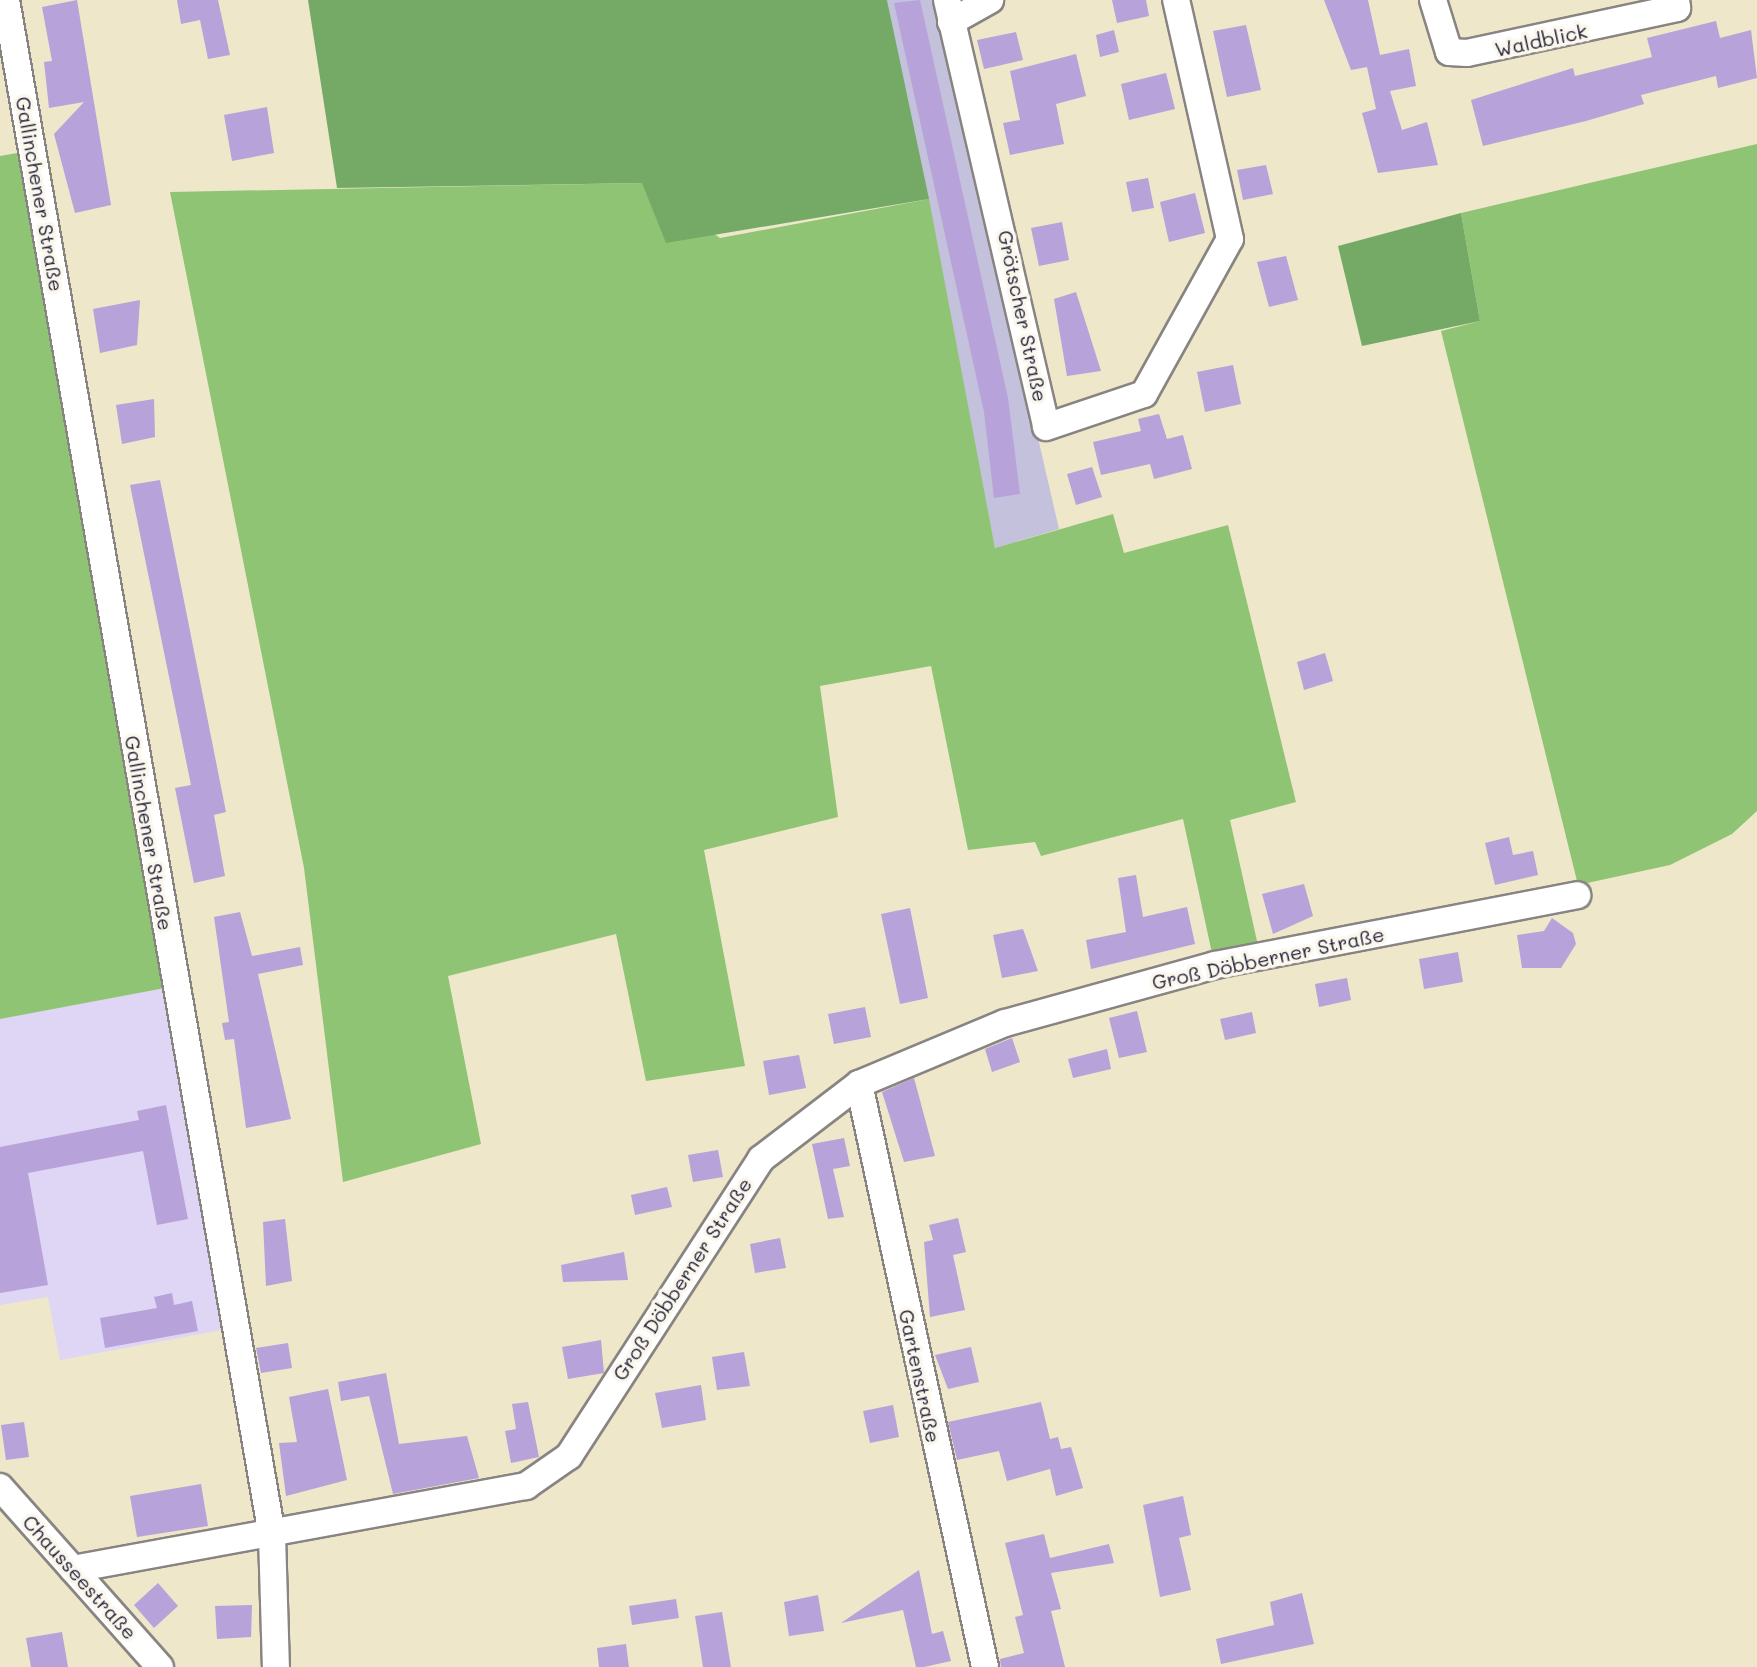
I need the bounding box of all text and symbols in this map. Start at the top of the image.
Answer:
street label: Waldblick [1493,18,1589,62]
street label: Gallinchener Straße [11,95,69,293]
street label: Grötscher Straße [993,228,1053,404]
street label: Gallinchener Straße [120,734,178,932]
street label: Groß Döbberner Straße [1150,922,1386,994]
street label: Groß Döbberner Straße [607,1173,757,1385]
street label: Gartenstraße [894,1307,946,1445]
street label: Chausseestraße [18,1510,142,1644]

